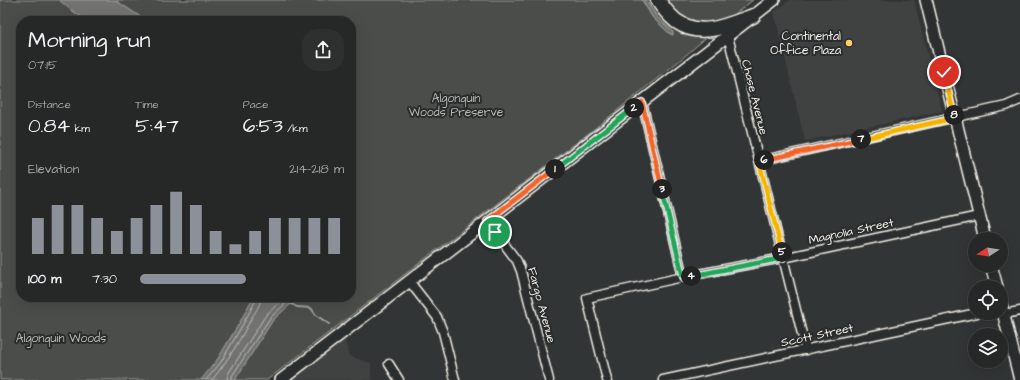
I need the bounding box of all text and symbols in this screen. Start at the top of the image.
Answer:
text: Morning run [28,25,151,56]
place label: Continental Office Plaza [770,28,841,59]
button: share [302,29,344,71]
marker: Continental Office Plaza [844,38,854,48]
pin [927,55,961,89]
text: 07:15 [28,56,57,74]
street label: Chase Avenue [737,58,772,137]
icon: check [933,61,955,83]
park label: Algonquin Woods Preserve [409,90,504,121]
text: Distance [28,97,71,112]
text: Time [135,97,158,112]
text: Pace [243,97,268,112]
pin: 2 [624,98,644,118]
text: 2 [631,100,637,115]
pin: 8 [944,105,964,125]
text: 8 [950,107,958,122]
text: 0.84 [28,112,70,140]
text: 5:47 [135,112,179,140]
text: 6:53 [243,112,283,140]
text: km [70,121,90,136]
text: /km [283,121,308,136]
pin: 7 [851,129,871,149]
text: 7 [858,131,864,146]
pin: 6 [754,150,774,170]
text: 6 [761,152,767,167]
pin: 1 [545,159,565,179]
text: Elevation [28,160,79,178]
text: 214–218 m [289,160,344,178]
text: 1 [554,161,556,176]
pin: 3 [652,179,672,199]
text: 3 [659,181,665,196]
street label: Magnolia Street [807,214,896,250]
pin [478,215,512,249]
icon: arrive [484,221,506,243]
north arrow [968,232,1008,272]
map controls [968,232,1008,368]
pin: 5 [772,242,792,262]
text: 5 [778,244,786,259]
street label: Fargo Avenue [522,265,560,346]
pin: 4 [681,266,701,286]
text: 4 [687,268,695,283]
text: 100 m [28,270,61,288]
text: 7:30 [92,270,117,288]
button: locate [968,280,1008,320]
street label: Scott Street [779,319,855,351]
button: layers [968,328,1008,368]
park label: Algonquin Woods [16,330,106,348]

